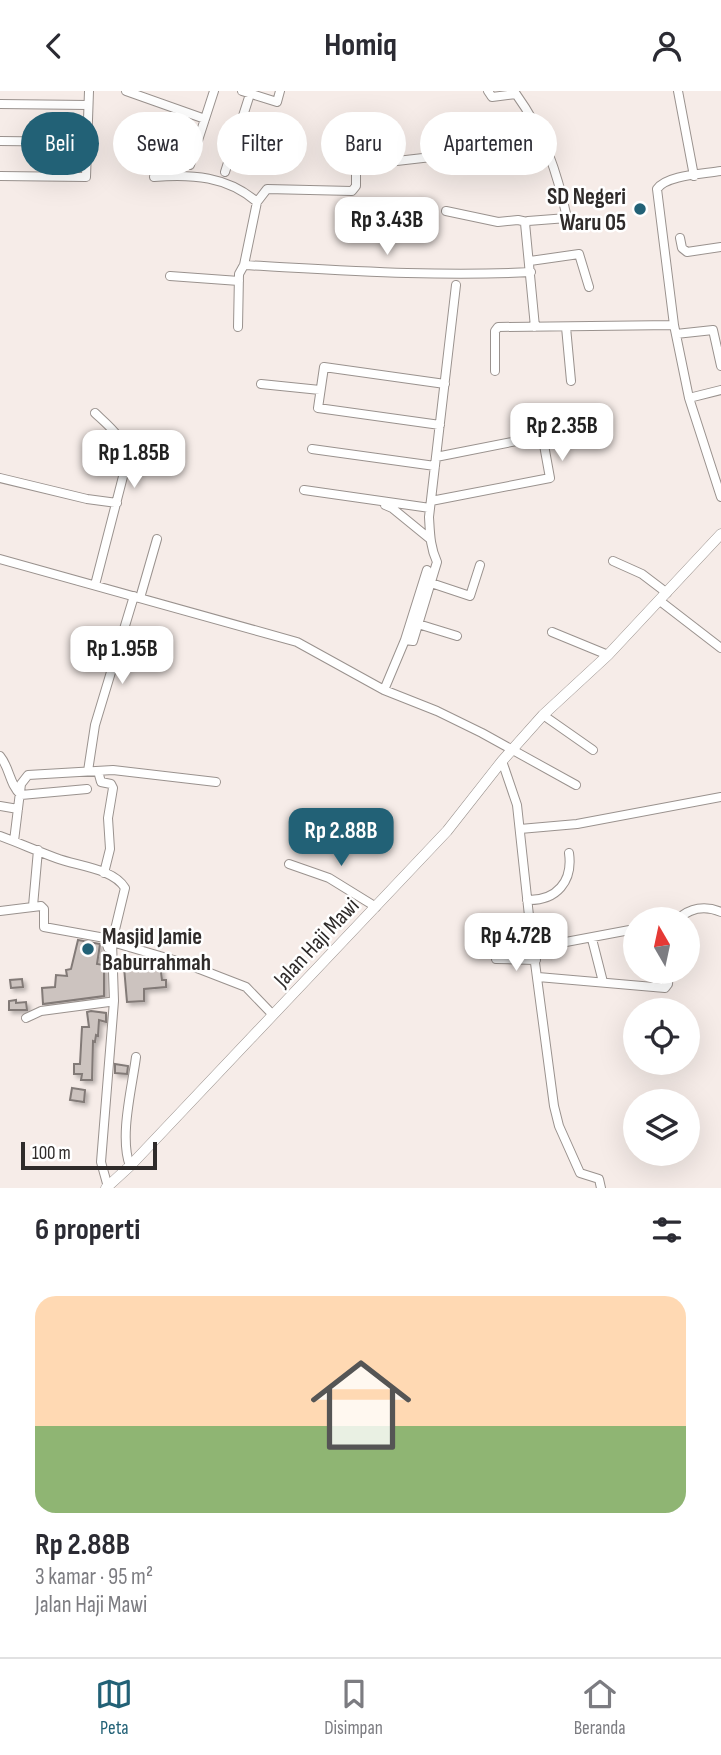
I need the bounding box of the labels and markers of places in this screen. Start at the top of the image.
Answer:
place label: SD Negeri Waru 05 [547,183,626,237]
pin: Rp 3.43B [315,197,459,257]
marker: SD Negeri Waru 05 [632,201,648,217]
pin: Rp 2.35B [490,403,634,463]
pin: Rp 1.85B [62,431,206,490]
pin: Rp 1.95B [50,627,194,686]
pin: Rp 2.88B [269,809,413,868]
pin: Rp 4.72B [444,913,588,973]
place label: Masjid Jamie Baburrahmah [102,923,211,977]
marker: Masjid Jamie Baburrahmah [80,941,96,957]

